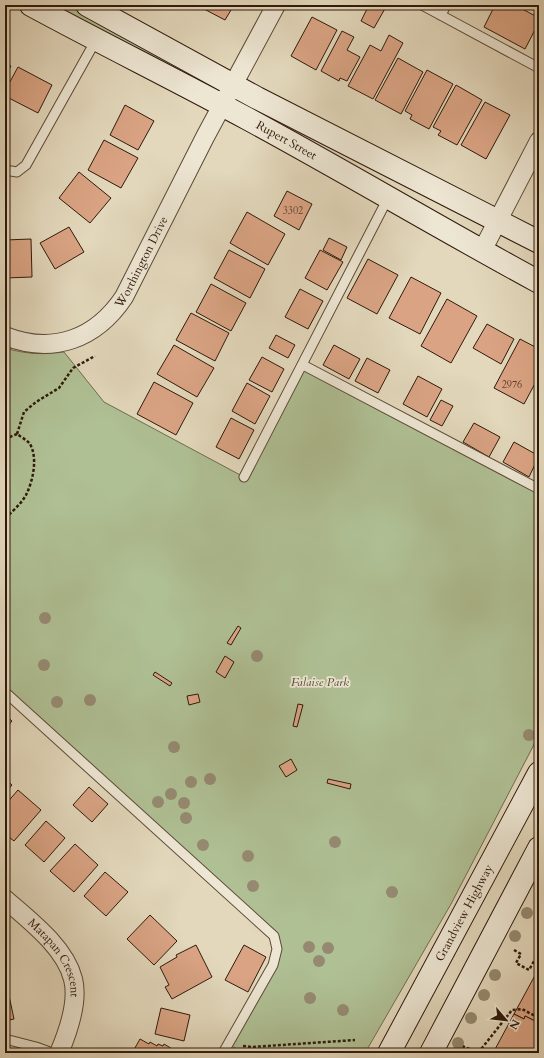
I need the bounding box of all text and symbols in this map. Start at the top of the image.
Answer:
street label: Rupert Street [253,117,320,164]
house number: 3302 [283,204,303,218]
street label: Worthington Drive [110,213,172,312]
house number: 2976 [502,378,522,392]
park label: Falaise Park [291,674,349,690]
street label: Grandview Highway [432,861,497,964]
street label: Matapan Crescent [25,915,83,998]
north arrow [486,1000,526,1040]
text: N [505,1017,523,1033]

